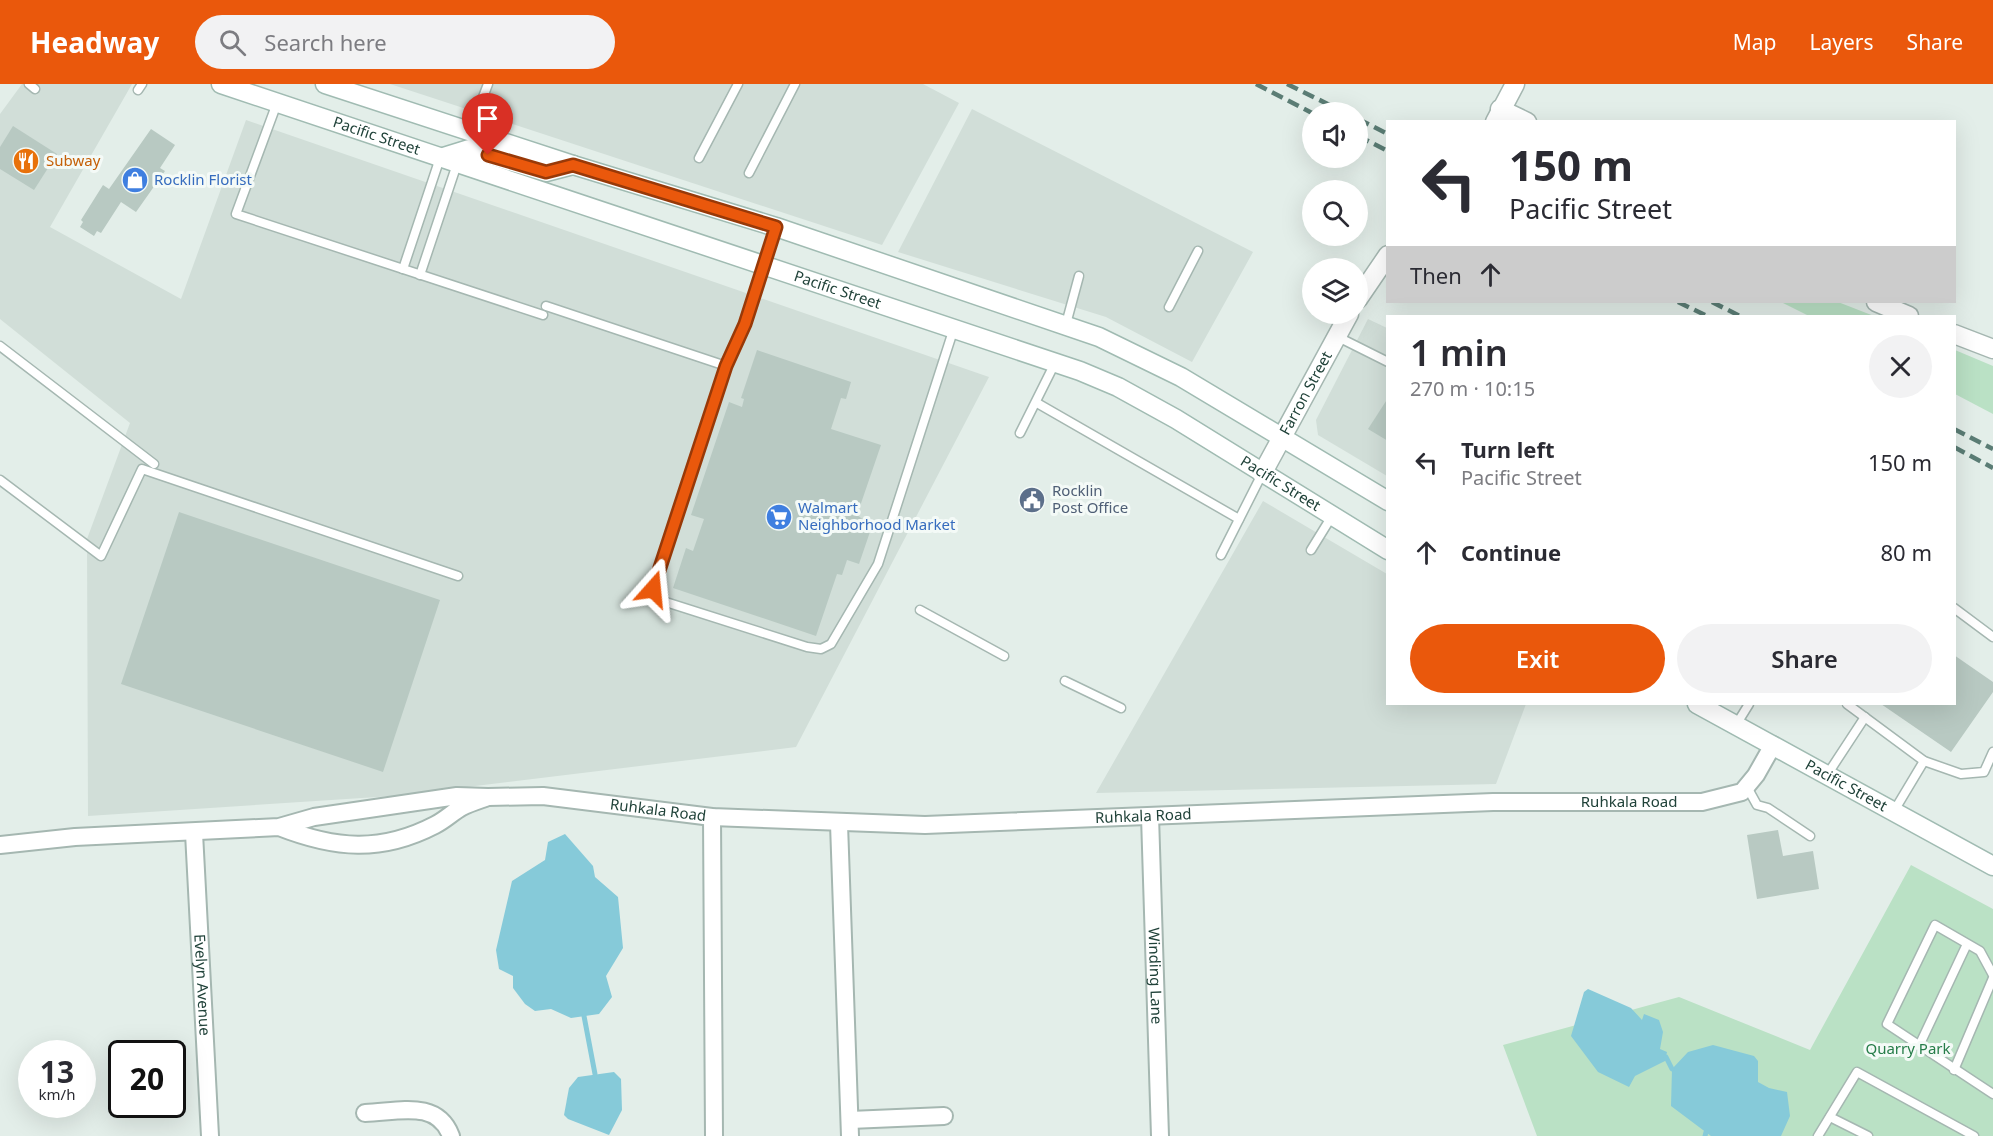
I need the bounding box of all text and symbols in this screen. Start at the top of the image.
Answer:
search box [195,15,615,69]
text: Headway [30,23,159,61]
icon: search [216,26,249,59]
text: Search here [264,27,387,57]
text: Map [1733,28,1777,56]
text: Layers [1810,28,1874,56]
text: Share [1907,28,1963,56]
pin [462,93,513,155]
icon: arrive [471,102,504,135]
map controls [1302,102,1368,324]
button: sound [1302,102,1368,168]
street label: Pacific Street [331,111,424,159]
text: 150 m [1509,136,1633,193]
icon: left [1410,144,1488,222]
restaurant icon: Subway [11,146,41,176]
place label: Subway [46,150,101,170]
shop icon: Rocklin Florist [120,165,150,195]
place label: Rocklin Florist [154,169,253,189]
button: search [1302,180,1368,246]
text: Pacific Street [1509,190,1672,227]
button: layers [1302,258,1368,324]
icon: ahead [1474,258,1507,291]
text: Then [1410,260,1462,290]
street label: Pacific Street [792,265,885,313]
text: 1 min [1410,328,1508,377]
button: close [1869,335,1932,398]
street label: Farron Street [1274,347,1336,438]
text: 270 m · 10:15 [1410,375,1535,402]
text: Turn left [1461,434,1555,464]
icon: left [1410,446,1443,479]
text: 150 m [1868,447,1932,477]
street label: Pacific Street [1237,450,1325,515]
text: Pacific Street [1461,464,1582,491]
place label: Rocklin Post Office [1052,480,1128,517]
public building icon: Rocklin Post Office [1017,485,1047,515]
place label: Walmart Neighborhood Market [798,497,956,534]
supermarket icon: Walmart Neighborhood Market [764,502,794,532]
icon: ahead [1410,536,1443,569]
text: Continue [1461,537,1561,567]
text: 80 m [1881,537,1932,567]
position arrow [621,557,685,621]
button: Exit [1410,624,1665,693]
button: Share [1677,624,1932,693]
street label: Pacific Street [1802,754,1892,816]
street label: Ruhkala Road [1581,791,1677,811]
street label: Ruhkala Road [609,793,707,825]
street label: Ruhkala Road [1095,803,1192,827]
street label: Winding Lane [1144,927,1168,1025]
street label: Evelyn Avenue [190,933,216,1036]
park label: Quarry Park [1865,1038,1951,1058]
speed limit sign: 20 [108,1040,186,1118]
text: 13 [40,1051,74,1092]
text: km/h [39,1084,75,1104]

